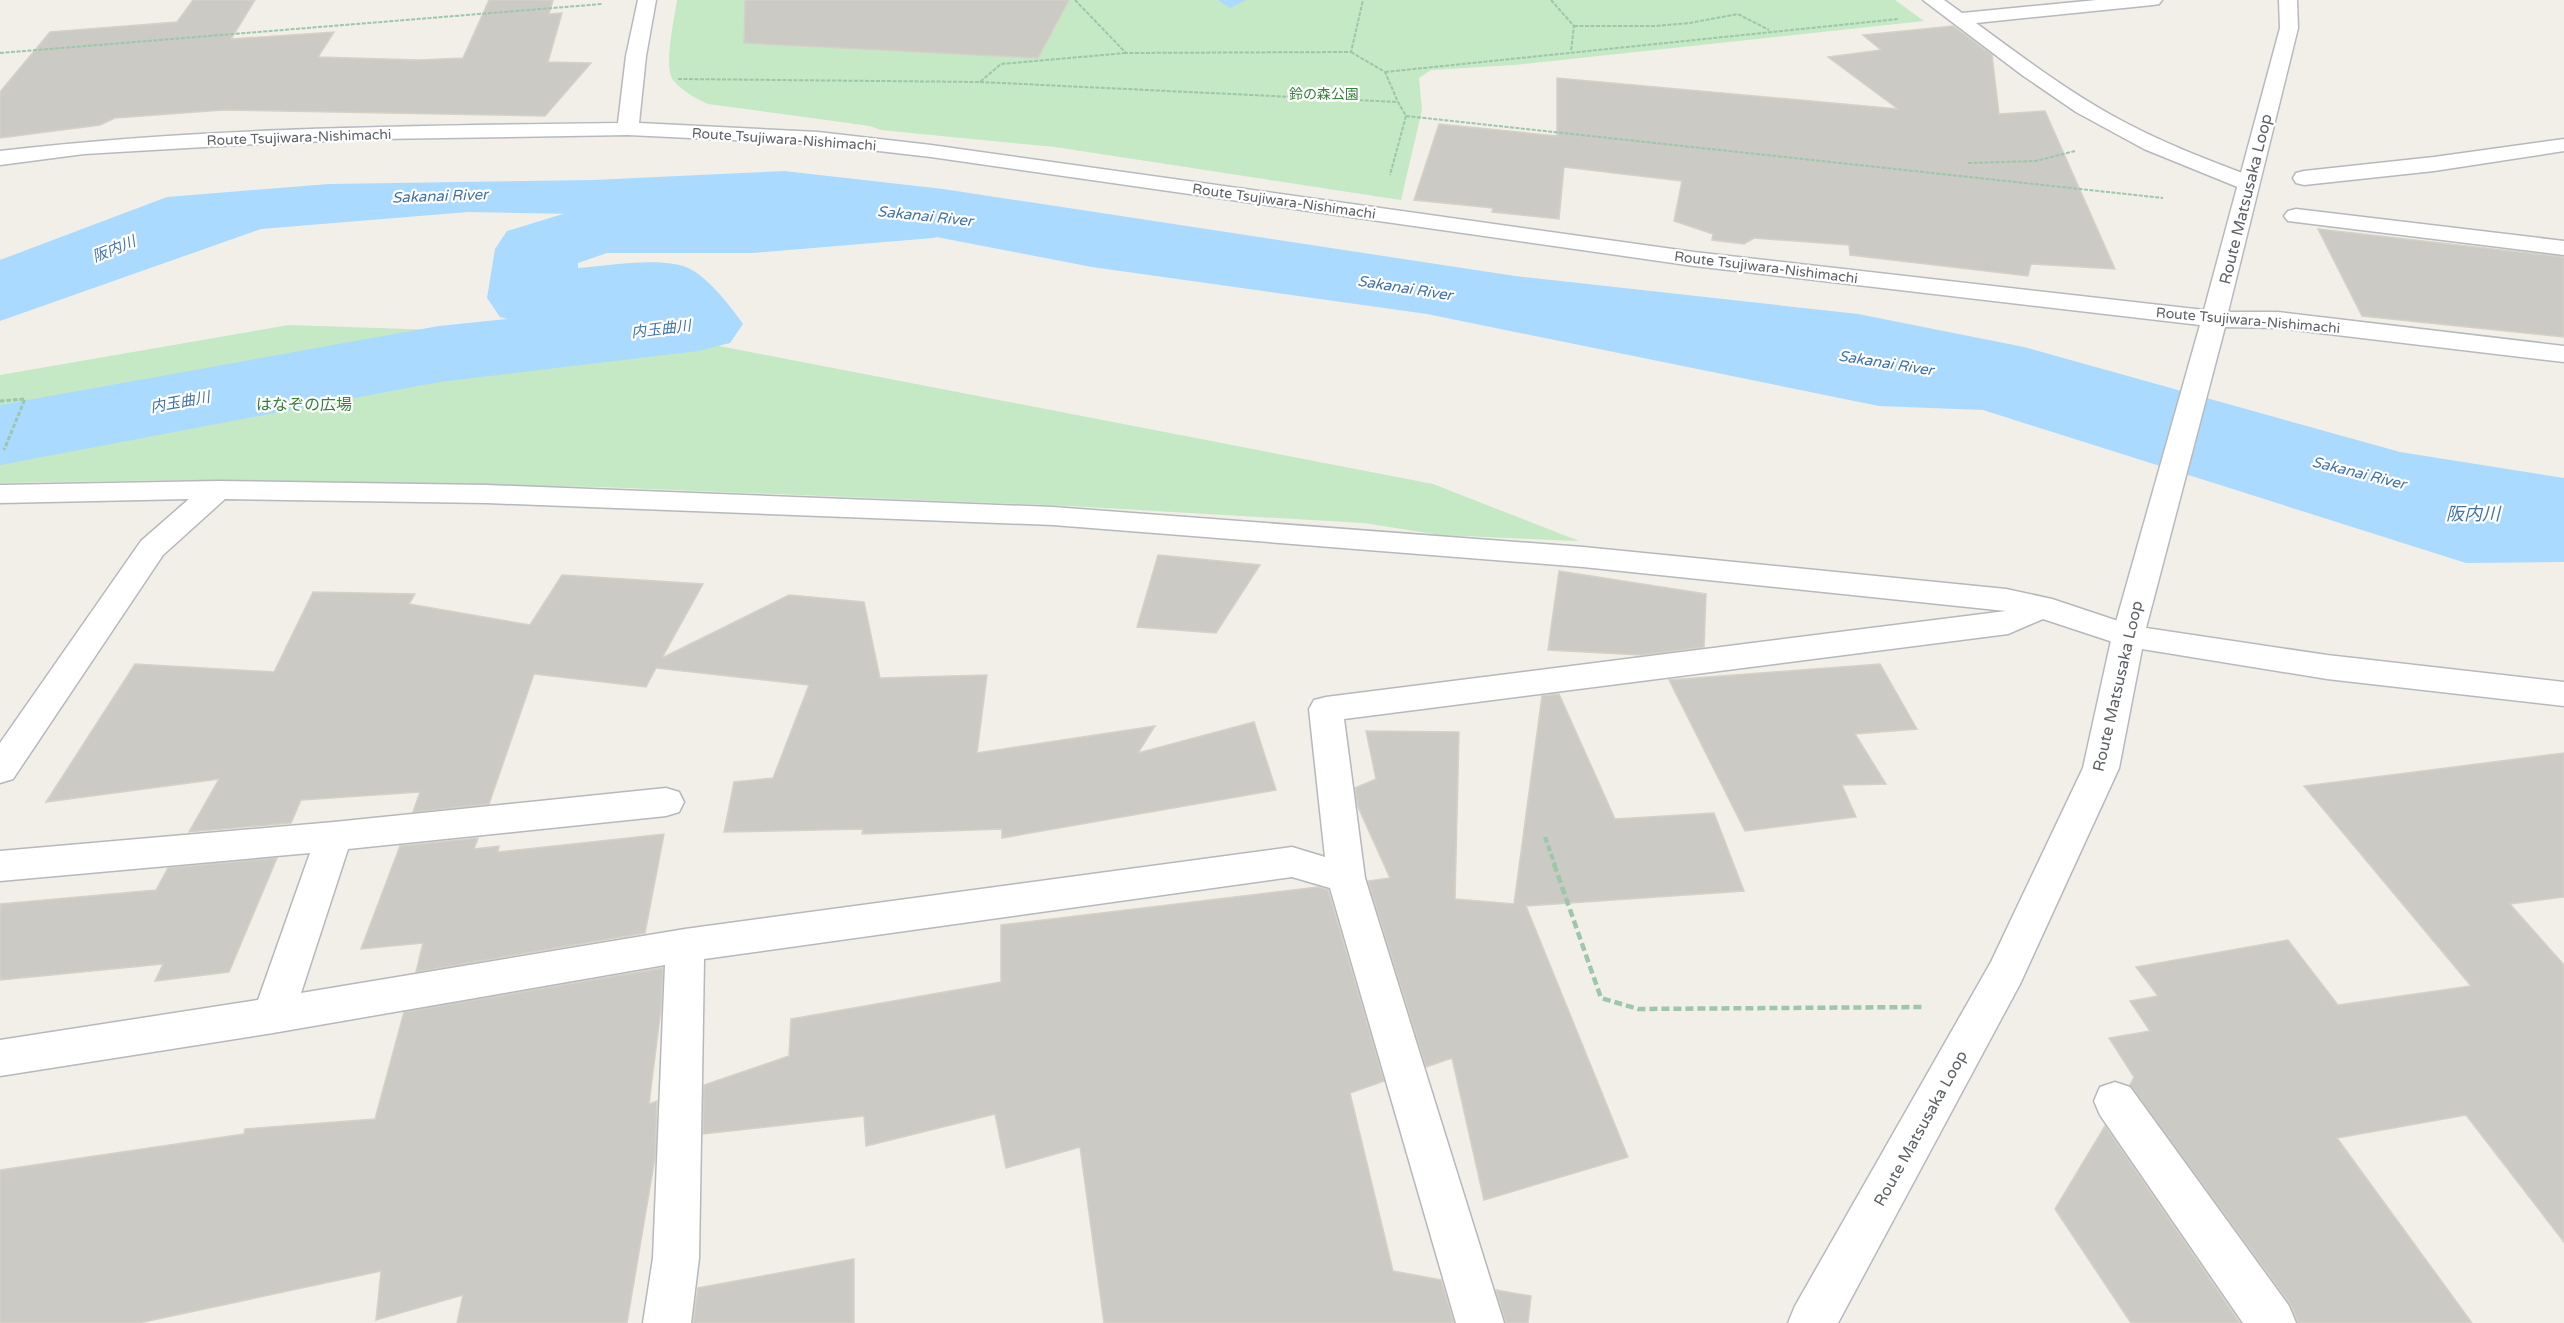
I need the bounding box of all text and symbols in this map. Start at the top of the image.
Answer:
park label: 鈴の森公園 [1289,86,1359,103]
street label: Route Matsusaka Loop [2215,112,2277,287]
street label: Route Tsujiwara-Nishimachi [691,125,877,154]
street label: Route Tsujiwara-Nishimachi [206,126,392,149]
street label: Route Tsujiwara-Nishimachi [1191,180,1377,223]
water label: Sakanai River [392,185,490,207]
water label: Sakanai River [876,202,976,230]
water label: 阪内川 [90,231,140,266]
street label: Route Tsujiwara-Nishimachi [1673,248,1859,287]
water label: Sakanai River [1356,272,1456,305]
street label: Route Tsujiwara-Nishimachi [2155,304,2341,337]
water label: 内玉曲川 [630,316,694,342]
water label: Sakanai River [1837,347,1937,380]
water label: 内玉曲川 [149,388,213,416]
park label: はなぞの広場 [256,395,352,415]
water label: Sakanai River [2310,453,2410,494]
water label: 阪内川 [2446,503,2502,525]
street label: Route Matsusaka Loop [2089,599,2147,774]
street label: Route Matsusaka Loop [1870,1047,1972,1210]

